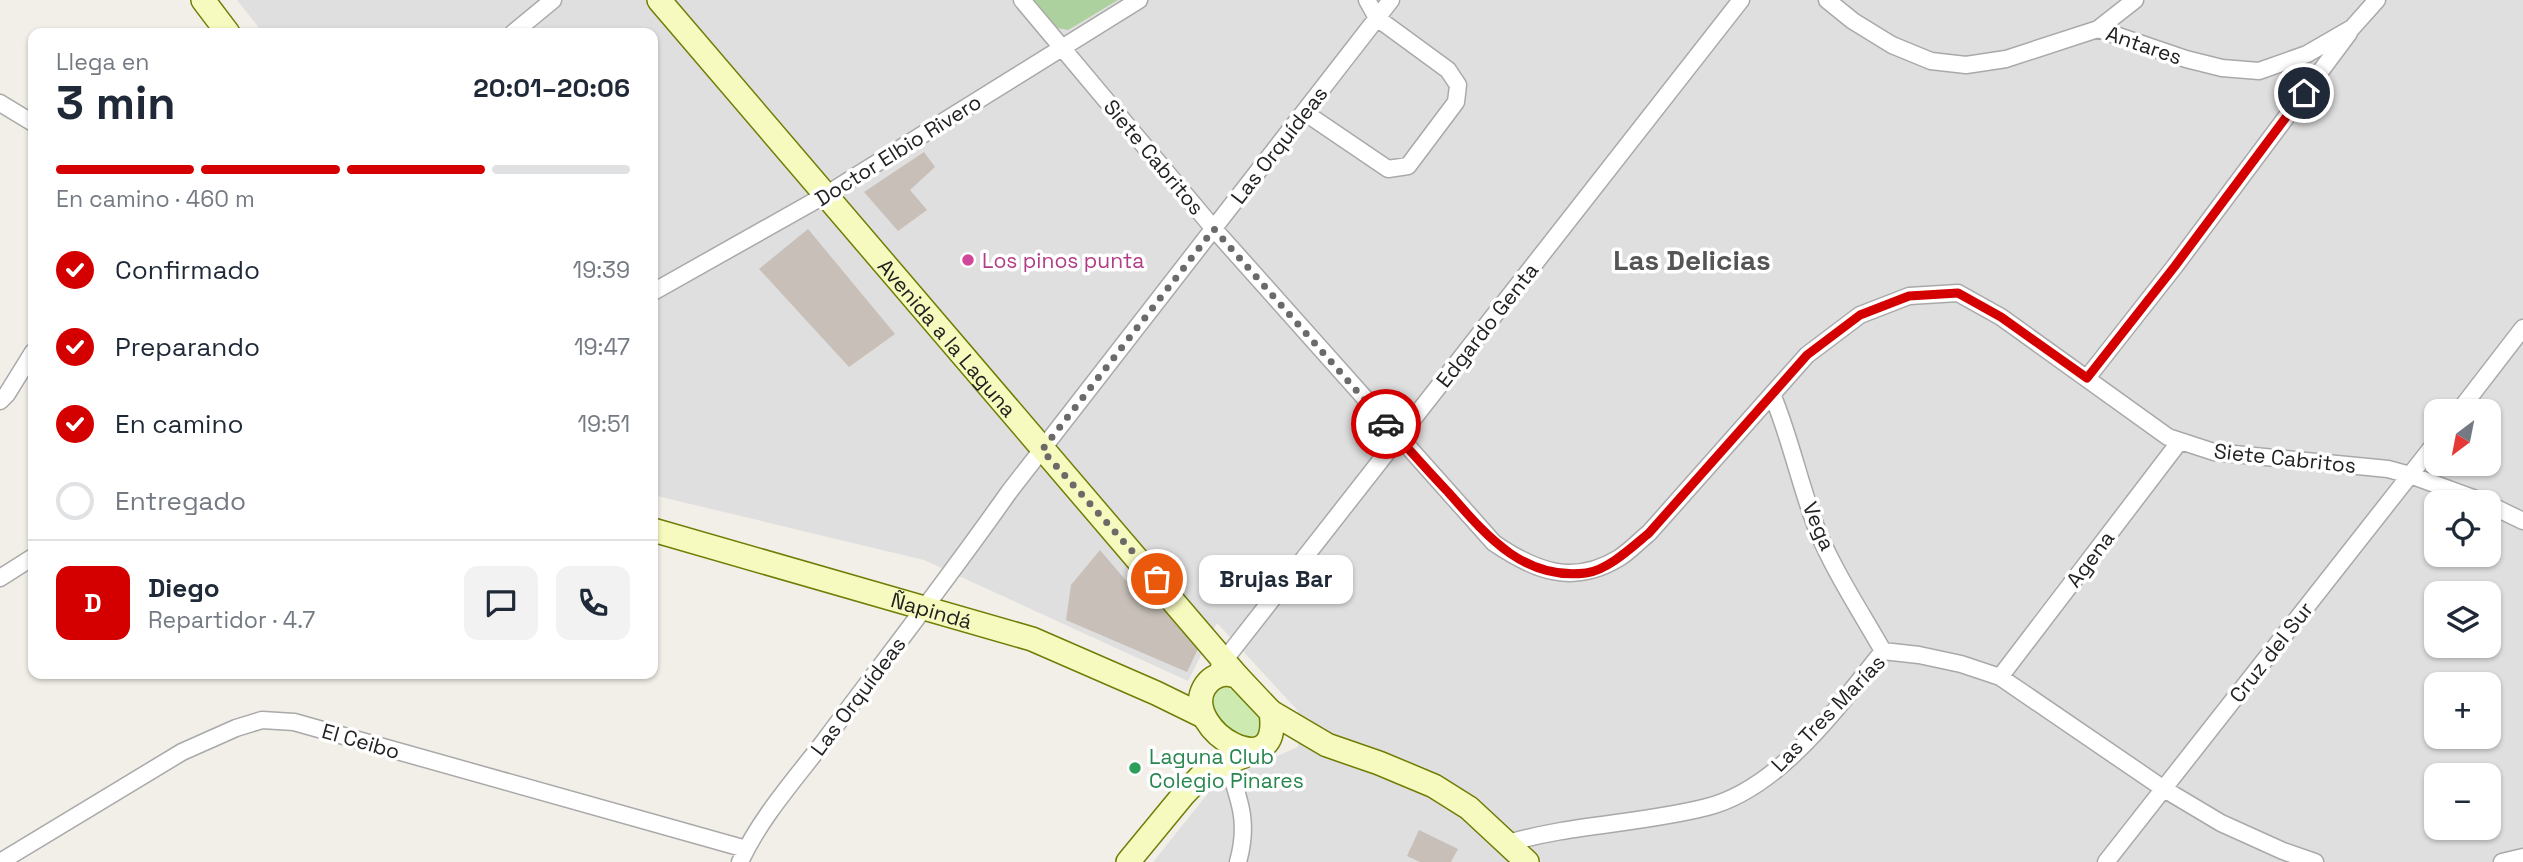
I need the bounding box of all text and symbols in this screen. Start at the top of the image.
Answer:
street label: Antares [2102,19,2186,71]
text: Llega en [56,47,149,77]
pin [2274,63,2334,123]
text: 20:01–20:06 [473,71,630,105]
text: 3 min [56,74,176,132]
icon: home [2285,74,2323,112]
street label: Las Orquídeas [1225,81,1333,209]
street label: Doctor Elbio Rivero [810,88,986,212]
street label: Siete Cabritos [1098,94,1210,220]
text: En camino · 460 m [56,184,255,214]
district label: Las Delicias [1613,242,1771,278]
place label: Los pinos punta [982,247,1144,274]
icon: check [56,251,94,289]
marker: Los pinos punta [960,252,976,268]
text: Confirmado [115,253,260,287]
street label: Avenida a la Laguna [872,253,1023,422]
text: 19:39 [573,255,630,285]
street label: Edgardo Genta [1430,257,1544,393]
icon: check [56,328,94,366]
text: Preparando [115,330,260,364]
text: 19:47 [574,332,630,362]
courier [1351,389,1421,459]
north arrow [2424,399,2501,476]
map controls [2424,399,2501,840]
icon: check [56,405,94,443]
icon: car [1367,405,1405,443]
text: En camino [115,407,244,441]
text: 19:51 [577,409,630,439]
street label: Siete Cabritos [2213,437,2357,479]
text: Entregado [115,484,246,518]
button: locate [2424,490,2501,567]
street label: Vega [1797,498,1841,554]
street label: Agena [2060,525,2120,593]
pin [1127,549,1187,609]
callout: Brujas Bar [1199,554,1353,604]
icon: bag [1138,560,1176,598]
text: Brujas Bar [1219,564,1333,594]
button: chat [464,566,538,640]
button: phone [556,566,630,640]
text: Diego [148,571,220,605]
button: layers [2424,581,2501,658]
text: D [84,586,102,620]
street label: Ñapindá [888,586,975,635]
street label: Cruz del Sur [2223,596,2319,708]
text: Repartidor · 4.7 [148,605,315,635]
street label: Las Orquídeas [804,631,912,761]
street label: Las Tres Marías [1765,649,1891,777]
button: + [2424,672,2501,749]
street label: El Ceibo [319,717,403,765]
place label: Laguna Club Colegio Pinares [1149,743,1304,794]
marker: Laguna Club Colegio Pinares [1127,760,1143,776]
button: − [2424,763,2501,840]

